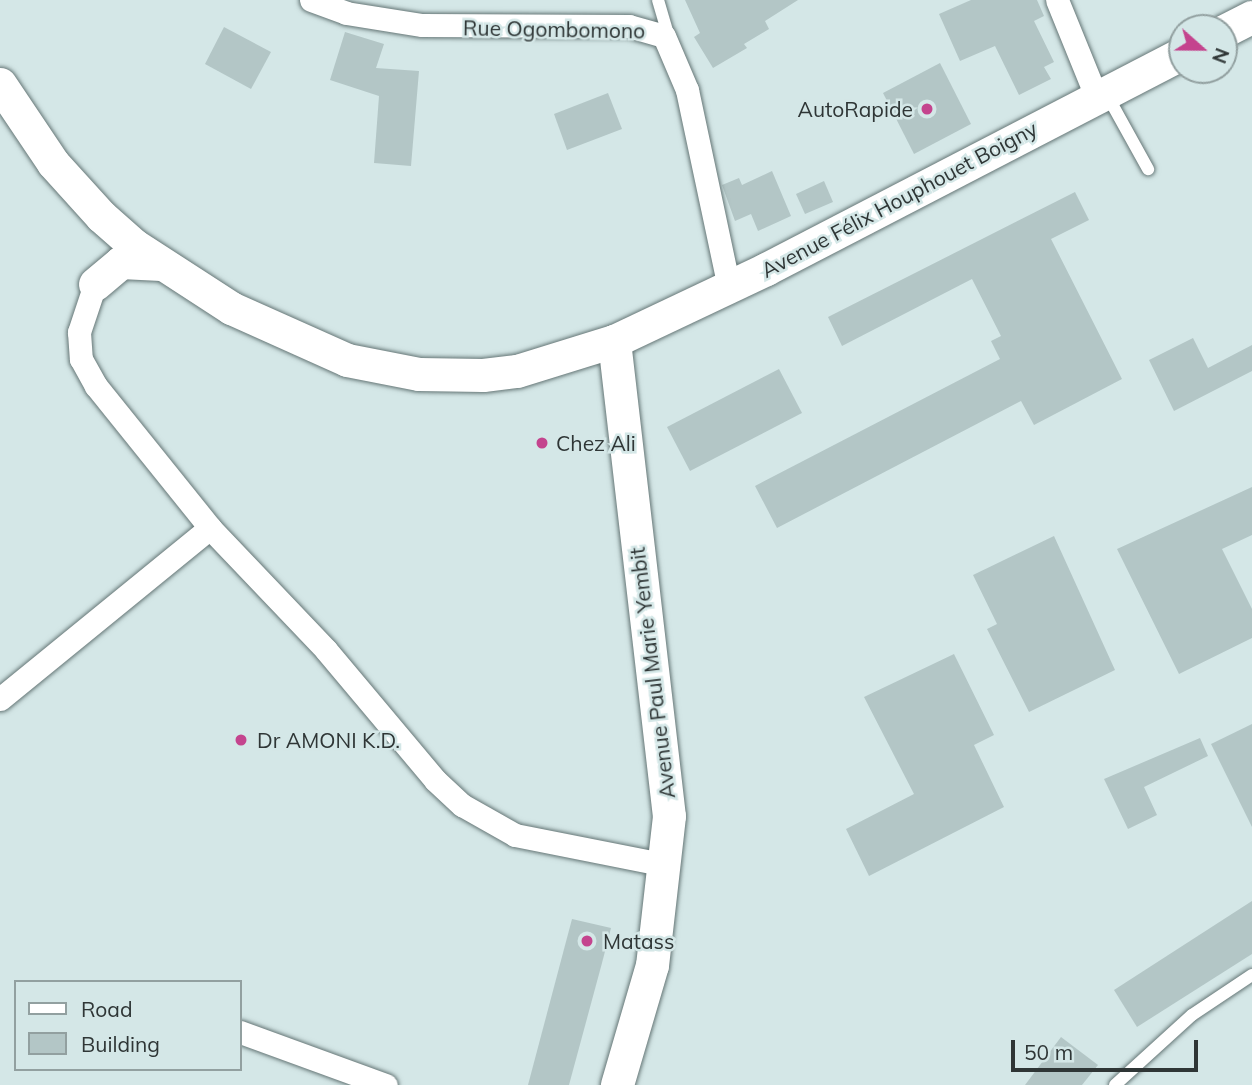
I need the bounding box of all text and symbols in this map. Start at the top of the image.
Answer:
north arrow [1168,14,1238,84]
street label: Rue Ogombomono [463,15,645,43]
text: N [1207,45,1235,67]
place label: AutoRapide [797,96,913,122]
marker: AutoRapide [919,101,935,117]
street label: Avenue Félix Houphouet Boigny [757,115,1041,283]
place label: Chez Ali [556,430,636,456]
marker: Chez Ali [534,435,550,451]
street label: Avenue Paul Marie Yembit [624,546,680,800]
place label: Dr AMONI K.D. [257,727,400,753]
marker: Dr AMONI K.D. [231,730,251,750]
place label: Matass [603,928,674,954]
marker: Matass [577,931,597,951]
legend [14,980,242,1071]
text: Road [81,996,132,1022]
scale bar [1014,1026,1201,1070]
text: Building [81,1031,160,1057]
text: 50 m [1024,1039,1073,1065]

